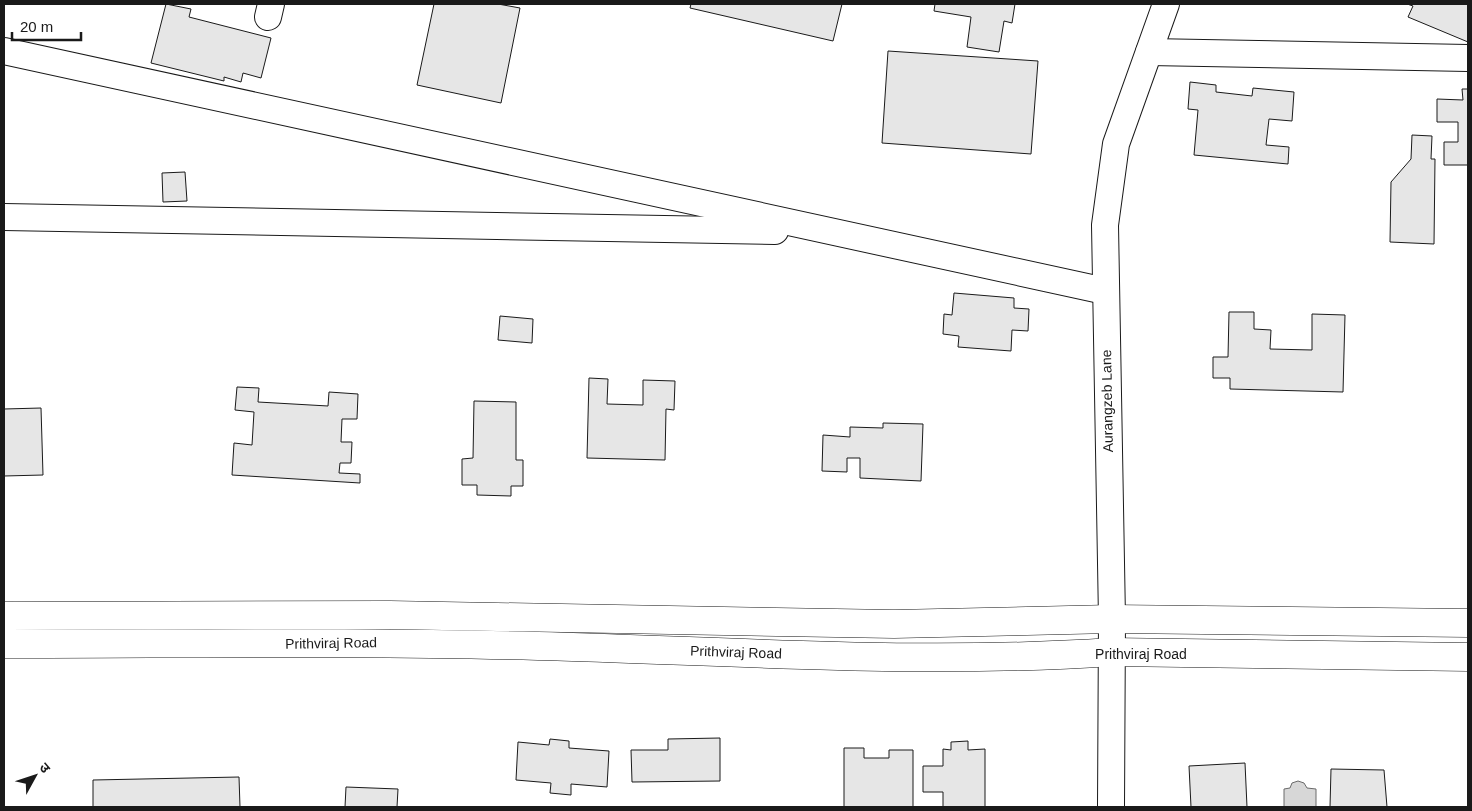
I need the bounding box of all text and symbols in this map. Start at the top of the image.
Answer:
scale bar [12,10,81,42]
text: 20 m [20,18,53,35]
street label: Aurangzeb Lane [1098,349,1116,453]
street label: Prithviraj Road [285,634,377,652]
street label: Prithviraj Road [690,642,782,662]
street label: Prithviraj Road [1095,646,1187,662]
north arrow [10,751,60,801]
text: उ [36,759,54,777]

